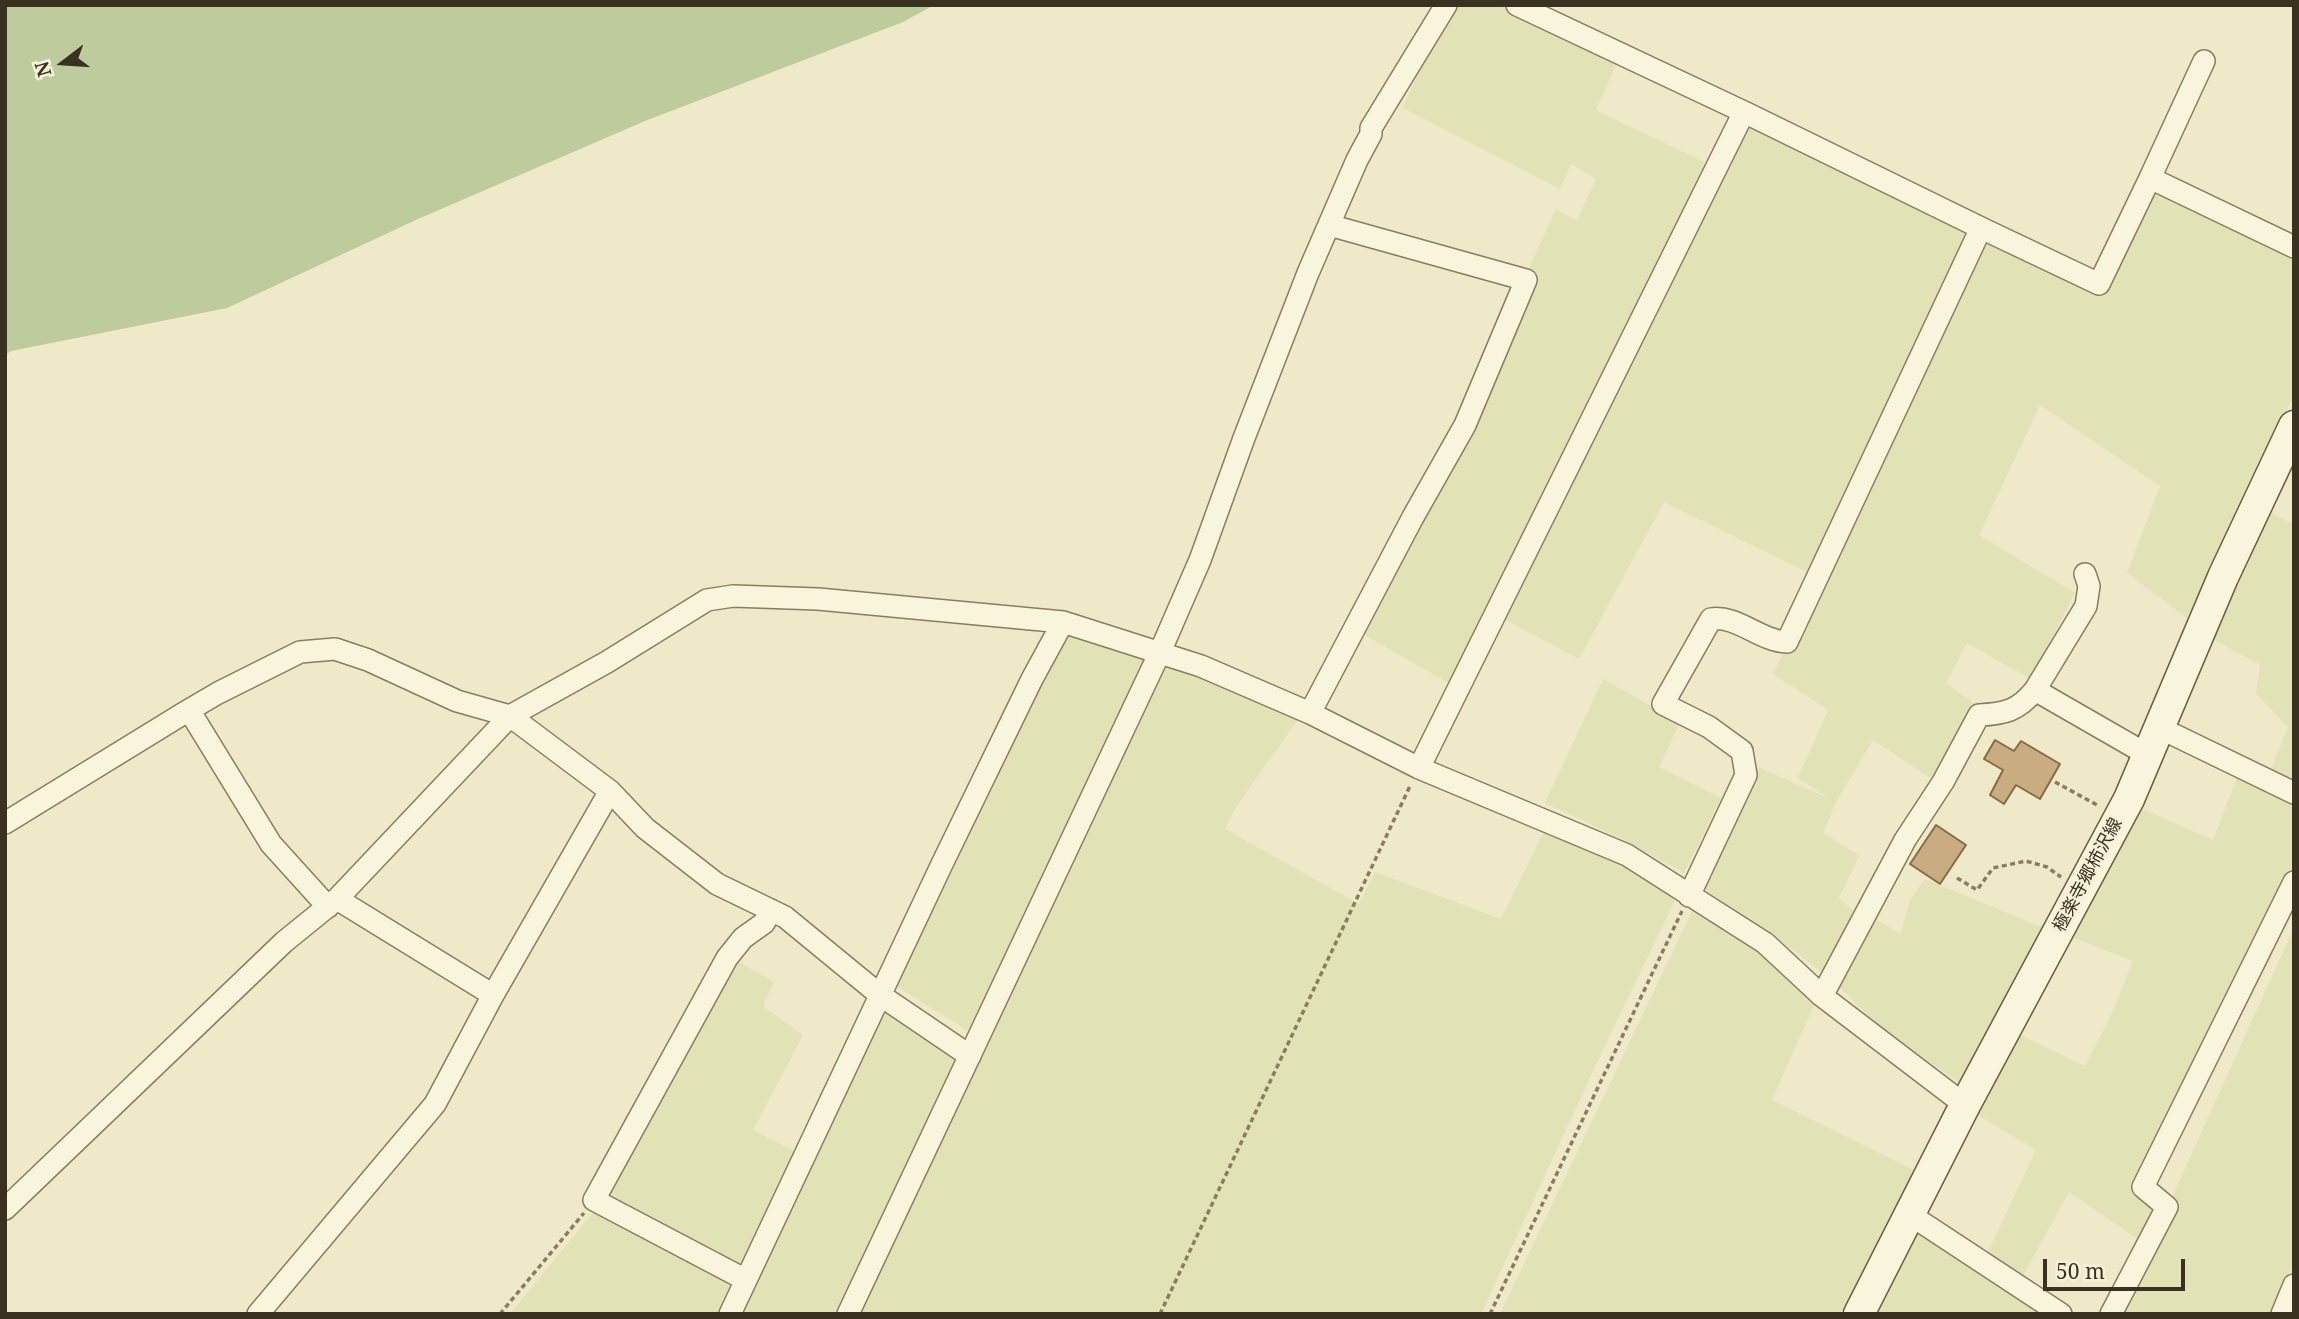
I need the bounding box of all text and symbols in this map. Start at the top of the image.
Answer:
north arrow [28,28,98,98]
text: N [28,58,58,80]
street label: 極楽寺郷柿沢線 [2049,814,2127,936]
scale bar [2047,1246,2189,1290]
text: 50 m [2056,1257,2105,1285]

